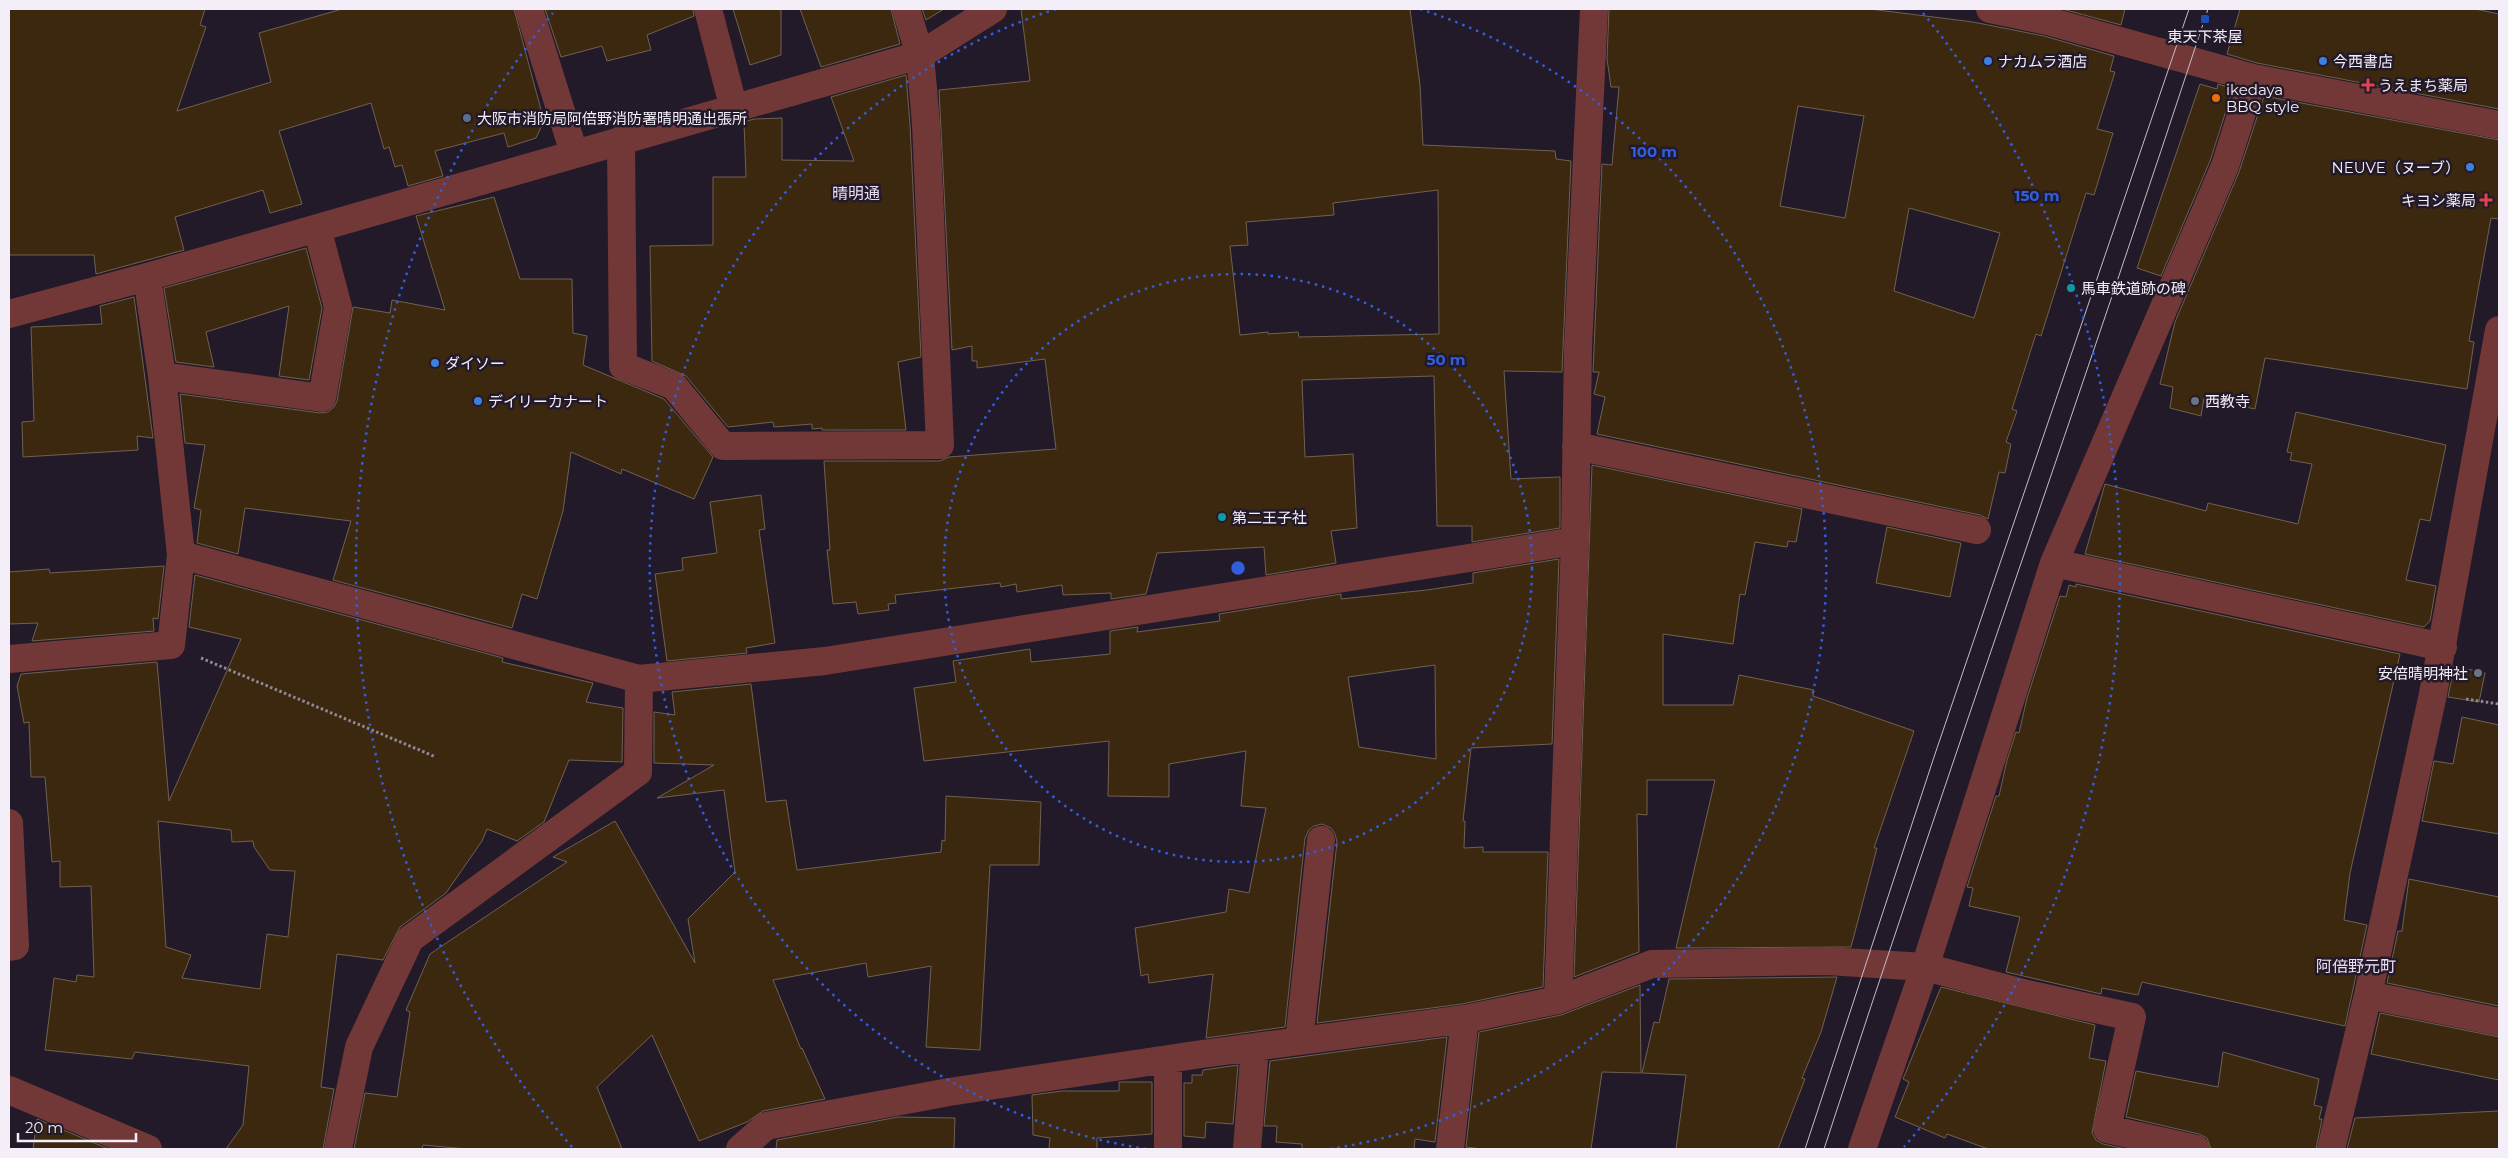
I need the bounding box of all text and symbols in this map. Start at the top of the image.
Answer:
marker: 東天下茶屋 [2199,13,2211,25]
place label: 東天下茶屋 [2167,27,2243,46]
place label: ナカムラ酒店 [1998,52,2087,71]
place label: 今西書店 [2333,52,2393,71]
marker: ナカムラ酒店 [1982,55,1994,67]
marker: 今西書店 [2317,55,2329,67]
place label: うえまち薬局 [2378,76,2468,95]
marker: うえまち薬局 [2362,79,2374,91]
place label: ikedaya BBQ style [2226,80,2299,116]
marker: ikedaya BBQ style [2210,92,2222,104]
place label: 大阪市消防局阿倍野消防署晴明通出張所 [477,109,747,128]
marker: 大阪市消防局阿倍野消防署晴明通出張所 [461,112,473,124]
text: 100 m [1631,142,1677,161]
place label: NEUVE（ヌーブ） [2332,158,2460,177]
marker: NEUVE（ヌーブ） [2464,161,2476,173]
district label: 晴明通 [832,184,880,203]
text: 150 m [2015,186,2059,205]
place label: キヨシ薬局 [2401,191,2476,210]
marker: キヨシ薬局 [2480,194,2492,206]
place label: 馬車鉄道跡の碑 [2081,279,2186,298]
marker: 馬車鉄道跡の碑 [2065,282,2077,294]
text: 50 m [1426,350,1466,369]
place label: ダイソー [445,354,505,373]
marker: ダイソー [429,357,441,369]
place label: デイリーカナート [488,392,608,411]
place label: 西教寺 [2205,392,2250,411]
marker: デイリーカナート [472,395,484,407]
marker: 西教寺 [2189,395,2201,407]
place label: 第二王子社 [1232,508,1307,527]
marker: 第二王子社 [1216,511,1228,523]
centre of rings [1229,559,1247,577]
place label: 安倍晴明神社 [2378,664,2468,683]
marker: 安倍晴明神社 [2472,667,2484,679]
district label: 阿倍野元町 [2316,957,2396,976]
scale bar [18,1110,135,1142]
text: 20 m [25,1118,63,1137]

